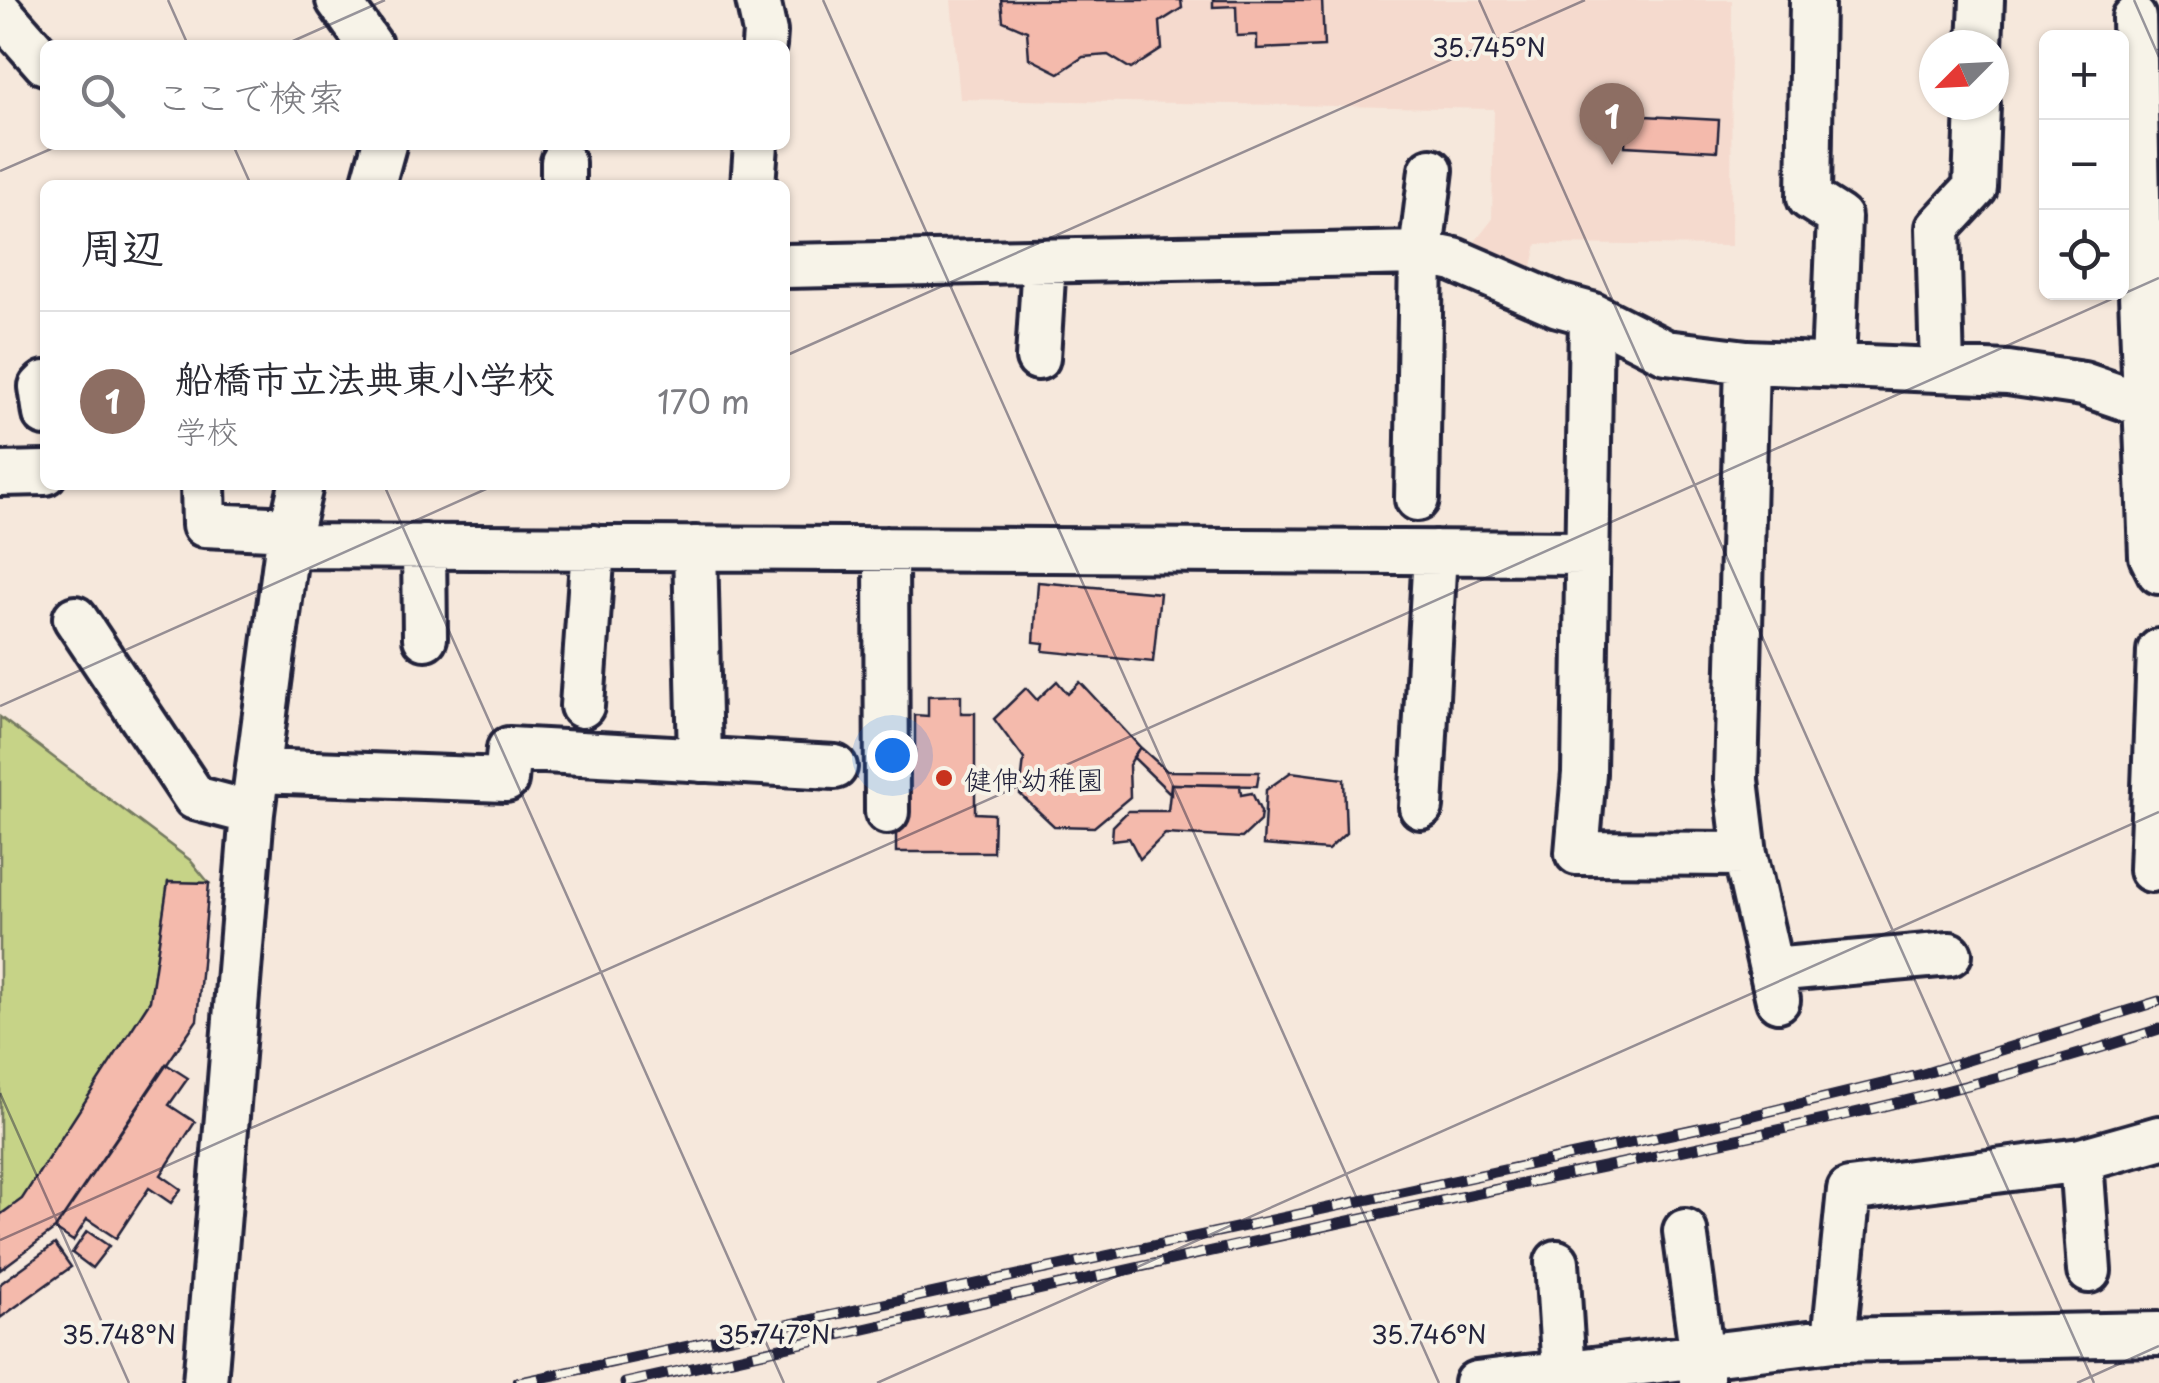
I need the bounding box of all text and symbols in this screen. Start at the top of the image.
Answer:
text: 35.745°N [1432,28,1546,66]
north arrow [1919,30,2009,120]
map controls [2039,30,2129,300]
button: + [2039,30,2129,120]
search box [40,40,790,150]
text: ここで検索 [155,67,345,124]
icon: search [75,68,130,123]
pin: 1 [1580,82,1644,165]
button: − [2039,120,2129,210]
button: locate [2039,210,2129,300]
text: 周辺 [80,214,164,277]
text: 船橋市立法典東小学校 [175,349,555,406]
text: 1 [105,377,120,425]
text: 170 m [657,377,750,425]
text: 学校 [175,406,239,454]
your location [867,730,918,781]
place label: 健伸幼稚園 [964,757,1104,800]
marker: 健伸幼稚園 [933,767,955,789]
text: 35.748°N [62,1315,176,1353]
text: 35.747°N [718,1315,830,1353]
text: 35.746°N [1371,1315,1487,1353]

